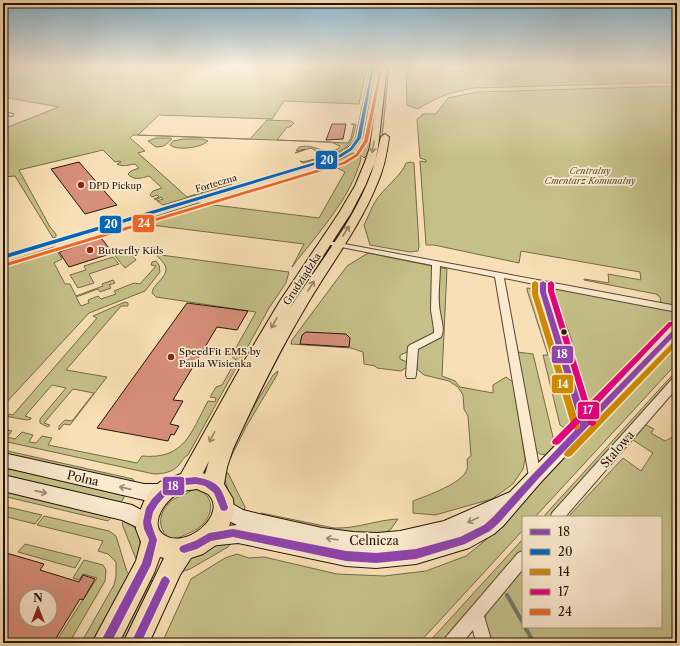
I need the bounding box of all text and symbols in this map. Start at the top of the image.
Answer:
one-way arrow [369,141,377,154]
line badge: 20 [315,150,338,170]
text: 20 [320,153,334,167]
park label: Centralny Cmentarz Komunalny [545,165,636,186]
street label: Forteczna [194,171,238,195]
marker: DPD Pickup [76,180,86,190]
place label: DPD Pickup [89,180,142,191]
line badge: 24 [132,214,155,233]
line badge: 20 [99,215,122,234]
text: 24 [137,216,151,230]
text: 20 [104,217,118,231]
one-way arrow [343,225,351,237]
place label: Butterfly Kids [98,244,163,257]
marker: Butterfly Kids [85,245,95,255]
street label: Grudziądzka [280,250,324,308]
one-way arrow [307,281,315,292]
one-way arrow [270,317,278,329]
unlabelled marker [559,327,569,337]
place label: SpeedFit EMS by Paula Wisienka [179,345,262,370]
line badge: 18 [551,345,574,364]
text: 18 [556,347,568,361]
marker: SpeedFit EMS by Paula Wisienka [166,352,176,362]
line badge: 14 [551,374,574,394]
text: 14 [557,377,569,391]
line badge: 17 [577,401,600,420]
text: 17 [583,403,594,417]
street label: Stalowa [597,427,638,471]
one-way arrow [208,431,215,443]
street label: Polna [66,467,101,489]
line badge: 18 [162,476,185,496]
text: 18 [167,479,179,493]
one-way arrow [119,483,132,491]
one-way arrow [34,489,47,497]
one-way arrow [467,516,479,524]
legend [522,516,662,628]
text: 18 [558,524,570,539]
street label: Celnicza [349,533,399,548]
one-way arrow [326,535,339,543]
text: 20 [558,544,573,559]
text: 14 [558,564,570,579]
text: 17 [558,584,569,599]
north arrow [18,588,58,628]
text: N [33,591,43,605]
text: 24 [558,604,572,619]

